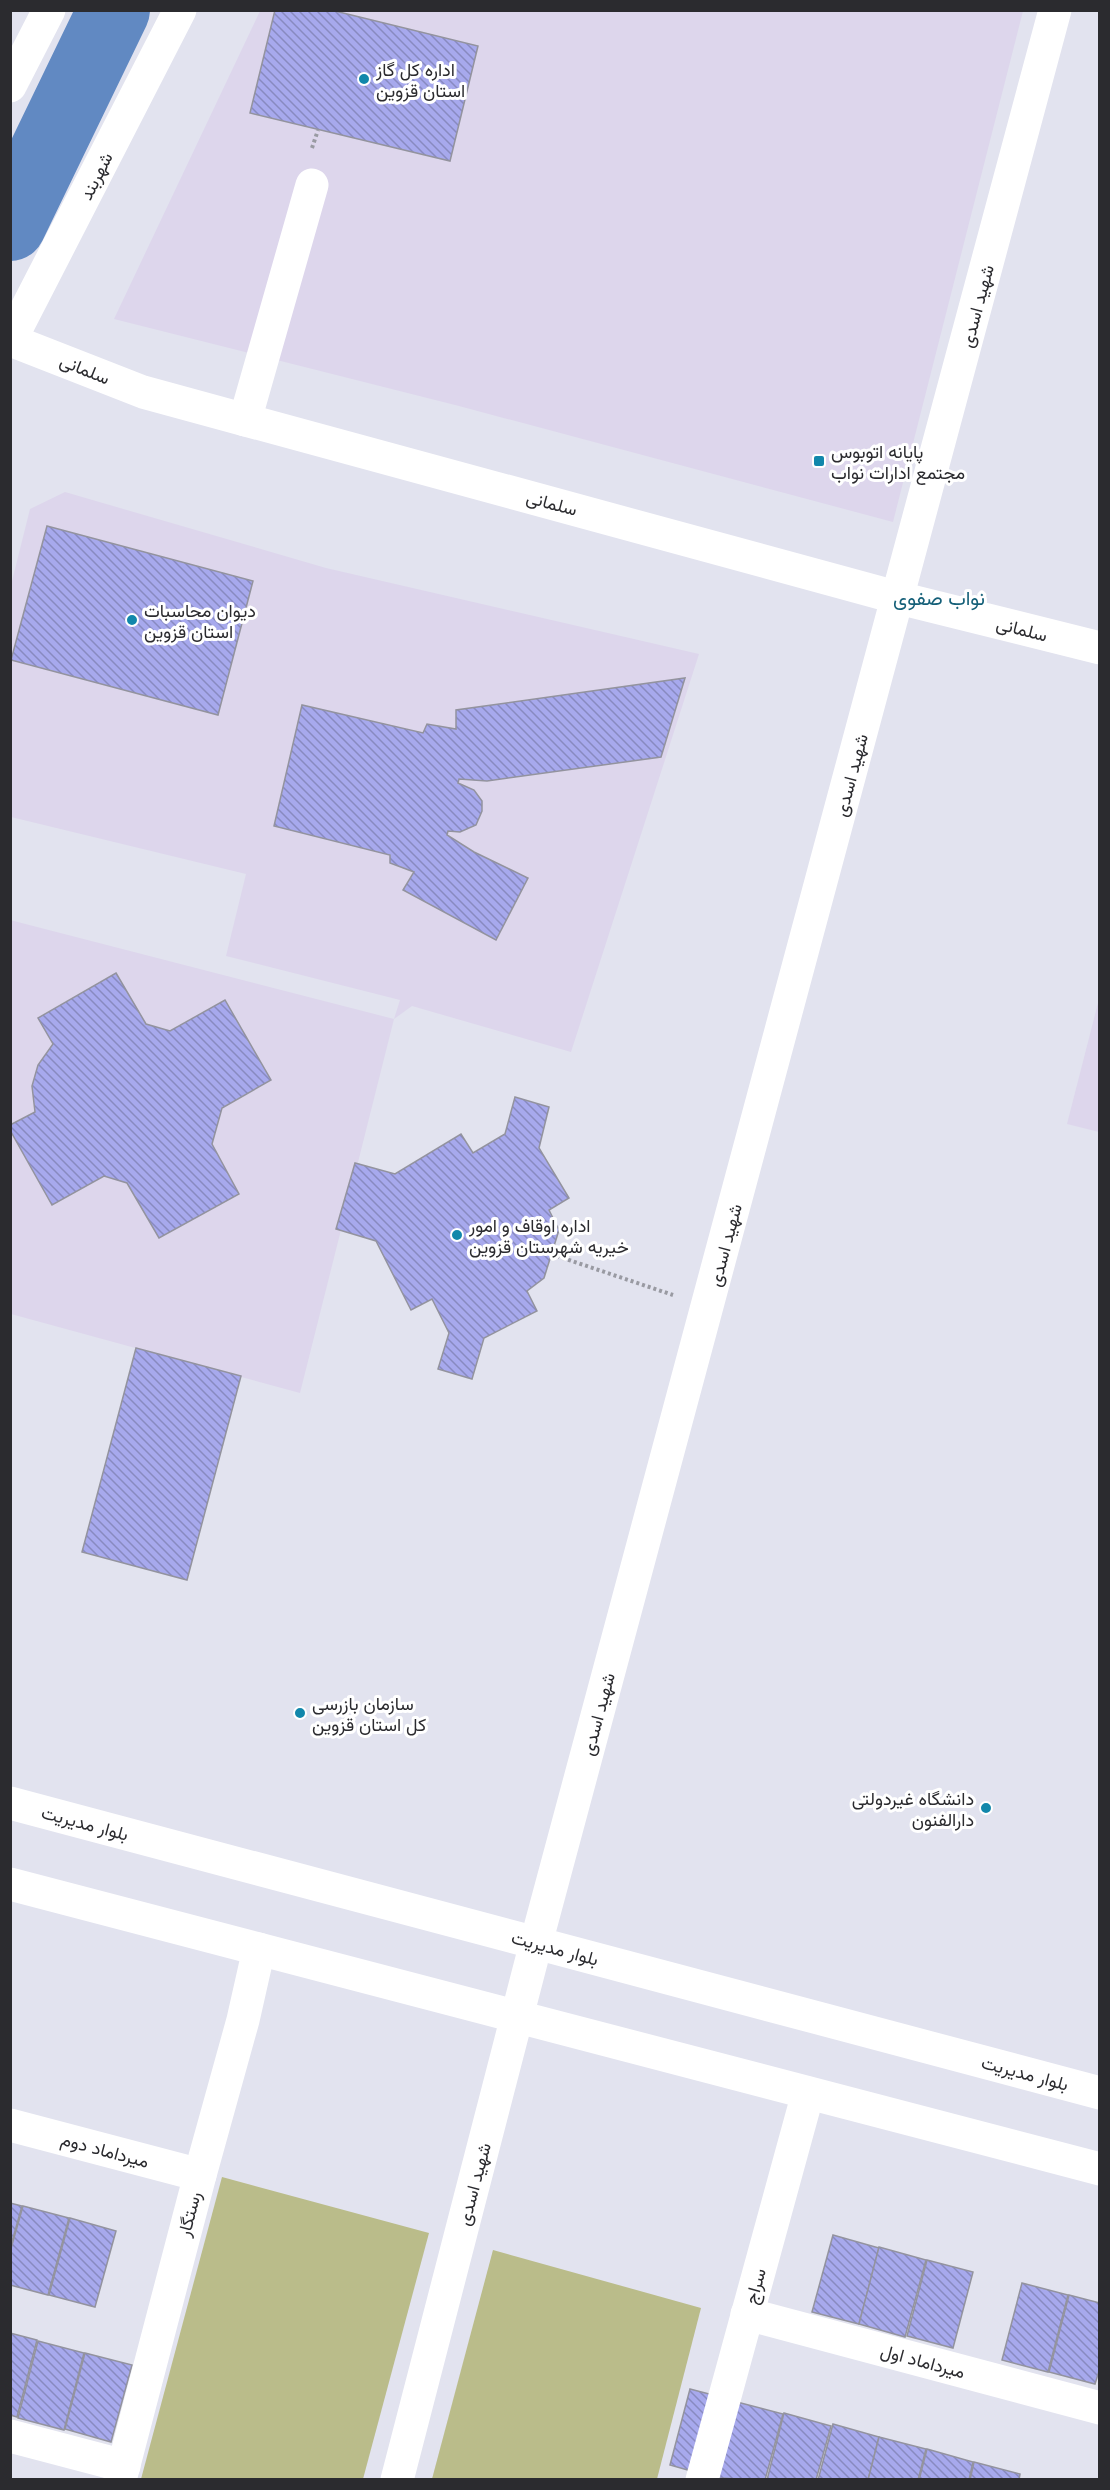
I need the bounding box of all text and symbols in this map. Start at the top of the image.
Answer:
place label: اداره کل گاز استان قزوین [375,58,465,102]
marker: اداره کل گاز استان قزوین [357,72,371,86]
street label: شهربند [74,148,118,204]
street label: شهید اسدی [955,262,999,350]
street label: سلمانی [57,349,113,389]
place label: پایانه اتوبوس مجتمع ادارات نواب [831,440,965,485]
marker: پایانه اتوبوس مجتمع ادارات نواب [812,454,826,468]
street label: سلمانی [524,485,580,521]
district label: نواب صفوی [893,585,985,611]
place label: دیوان محاسبات استان قزوین [144,599,256,643]
street label: سلمانی [994,612,1050,646]
marker: دیوان محاسبات استان قزوین [125,613,139,627]
street label: شهید اسدی [829,731,873,819]
street label: شهید اسدی [703,1201,747,1289]
place label: اداره اوقاف و امور خیریه شهرستان قزوین [468,1214,629,1258]
marker: اداره اوقاف و امور خیریه شهرستان قزوین [450,1228,464,1242]
street label: شهید اسدی [576,1670,620,1758]
place label: سازمان بازرسی کل استان قزوین [312,1692,426,1736]
marker: سازمان بازرسی کل استان قزوین [293,1706,307,1720]
place label: دانشگاه غیردولتی دارالفنون [852,1787,974,1831]
street label: بلوار مدیریت [39,1800,131,1846]
marker: دانشگاه غیردولتی دارالفنون [979,1801,993,1815]
street label: بلوار مدیریت [509,1925,601,1971]
street label: بلوار مدیریت [979,2050,1071,2096]
street label: میرداماد دوم [58,2127,152,2174]
street label: شهید اسدی [452,2140,496,2228]
street label: رستگار [172,2189,206,2240]
street label: سراج [739,2265,772,2307]
street label: میرداماد اول [878,2339,968,2383]

